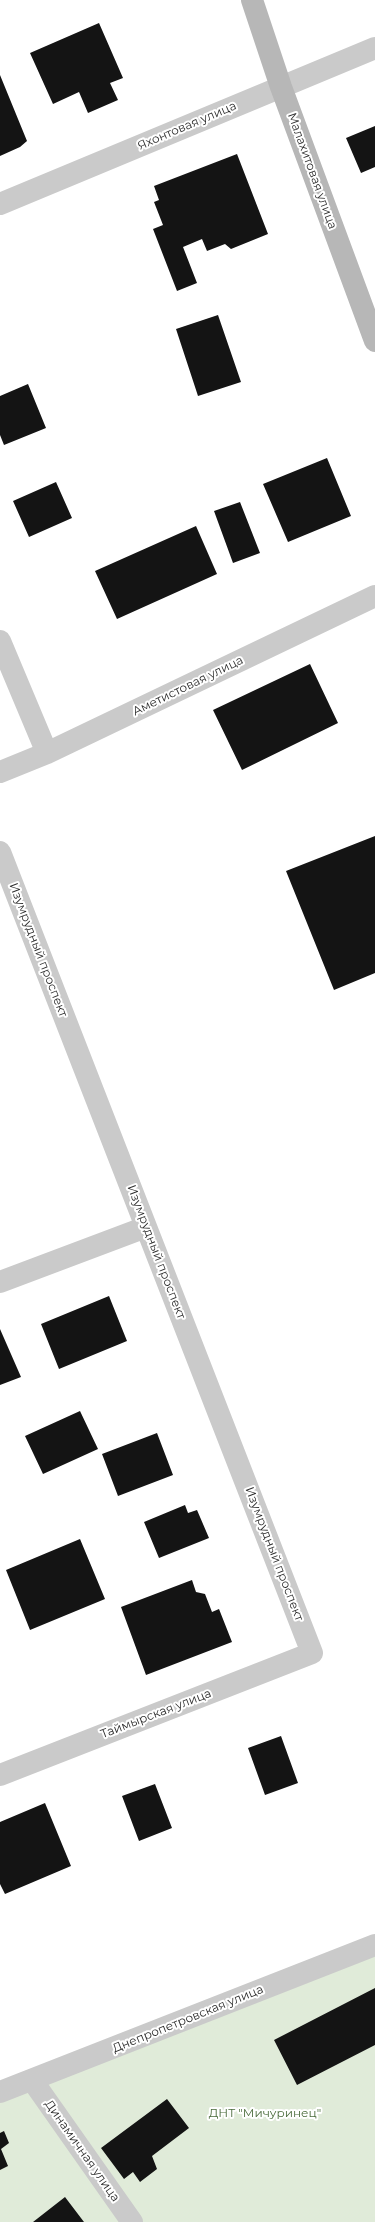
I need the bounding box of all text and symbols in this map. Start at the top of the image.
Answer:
street label: Яхонтовая улица [135,99,239,153]
street label: Малахитовая улица [284,111,340,231]
street label: Аметистовая улица [130,653,246,719]
street label: Изумрудный проспект [6,881,70,1019]
street label: Изумрудный проспект [124,1183,188,1321]
street label: Изумрудный проспект [242,1485,306,1623]
street label: Таймырская улица [99,1686,213,1742]
street label: Днепропетровская улица [110,1982,266,2056]
street label: Динамичная улица [41,2097,123,2205]
park label: ДНТ "Мичуринец" [209,2106,321,2120]

